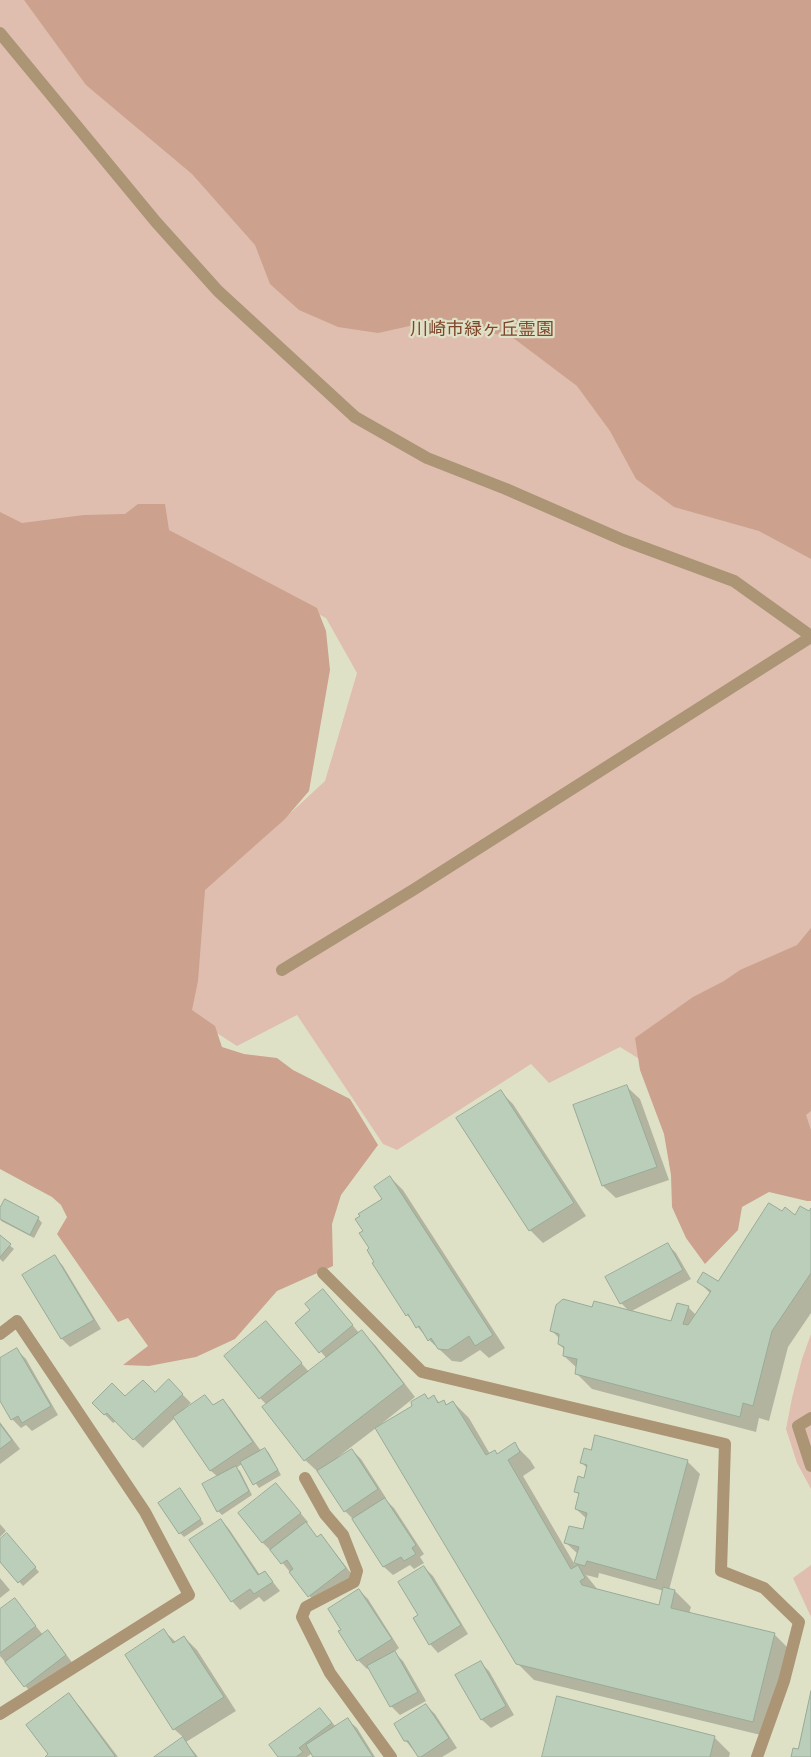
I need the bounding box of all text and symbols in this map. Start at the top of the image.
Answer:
park label: 川崎市緑ヶ丘霊園 [410,318,554,340]

